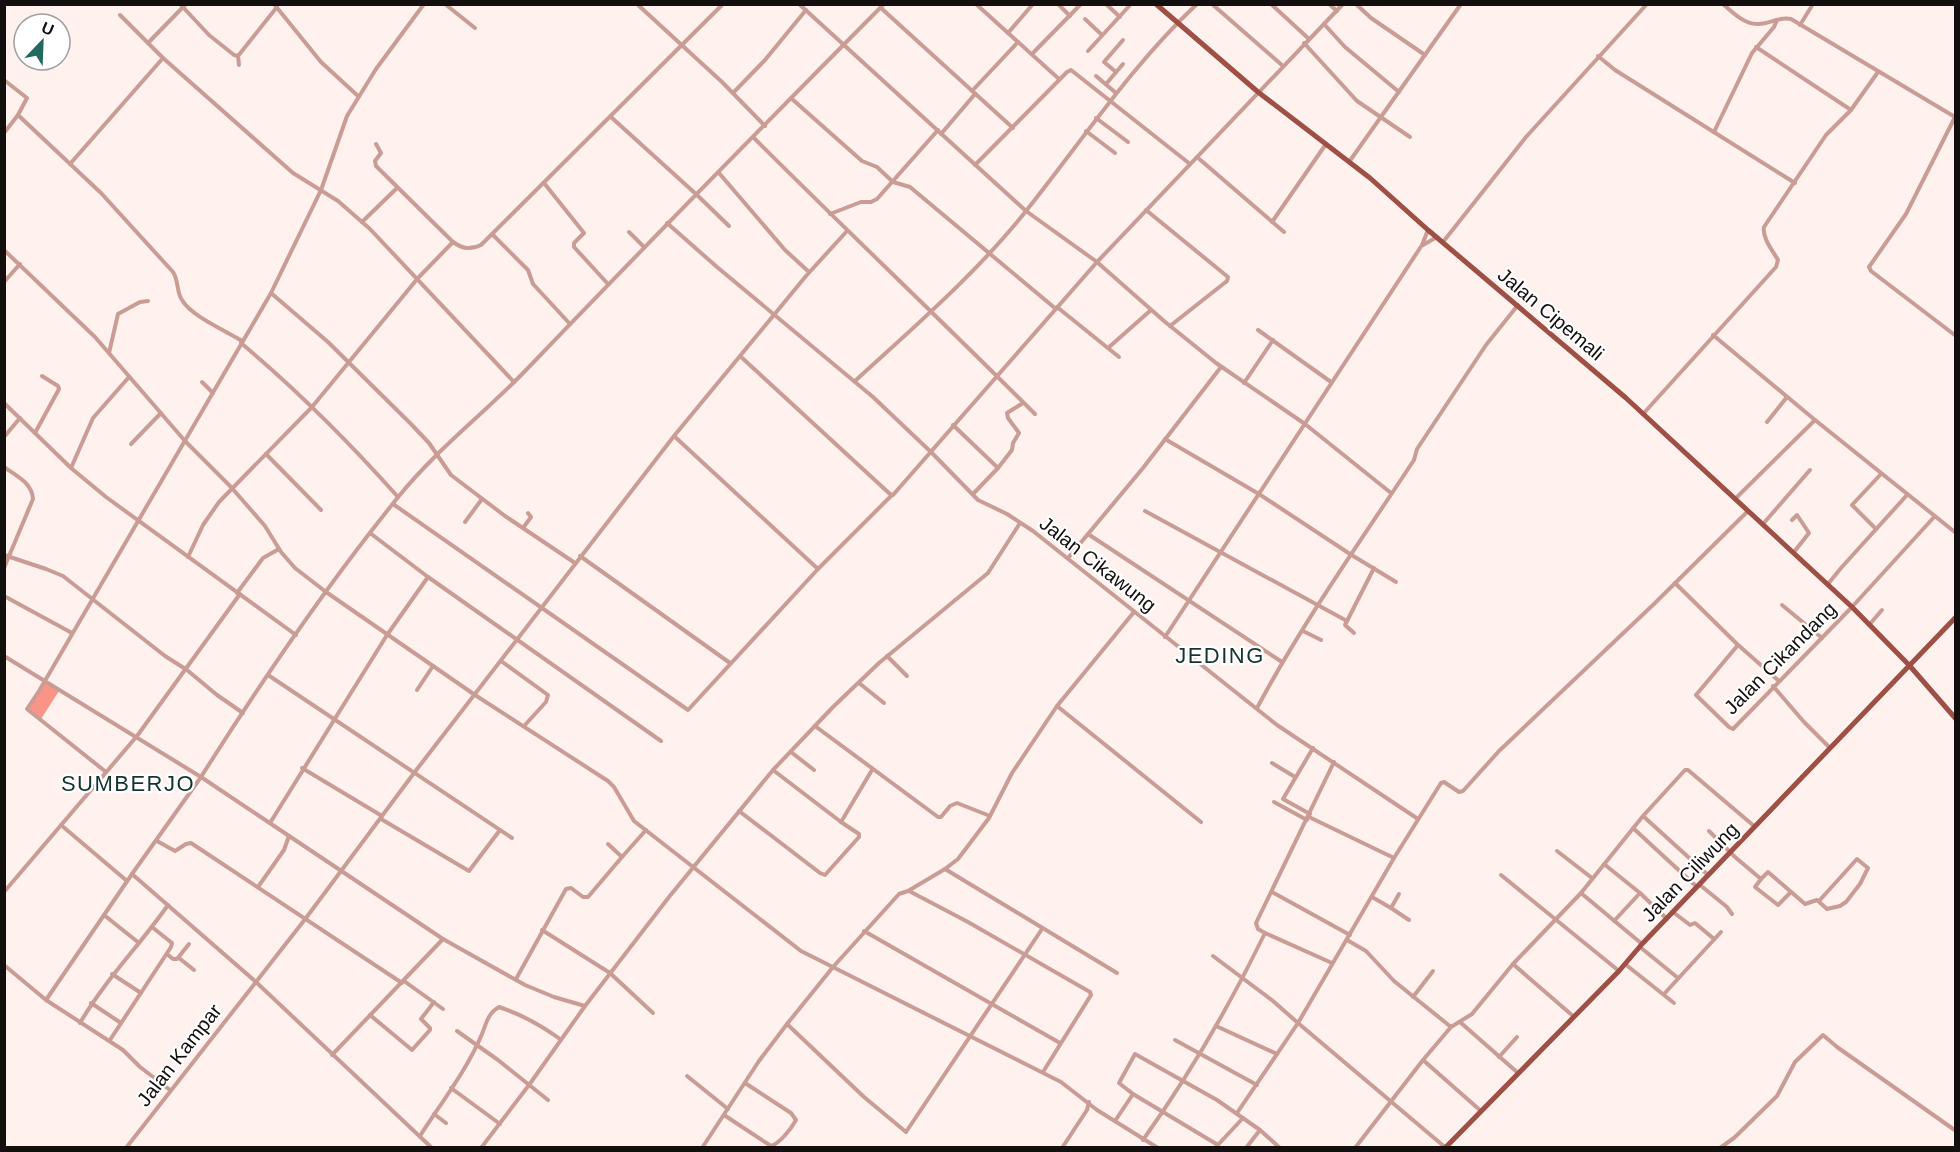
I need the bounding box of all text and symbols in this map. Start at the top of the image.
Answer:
north arrow [12,12,72,72]
text: U [39,19,56,39]
street label: Jalan Cipemali [1494,263,1608,365]
street label: Jalan Cikawung [1036,512,1160,616]
street label: Jalan Cikandang [1720,598,1840,718]
district label: JEDING [1175,643,1265,668]
district label: SUMBERJO [61,771,195,796]
street label: Jalan Ciliwung [1637,818,1743,926]
street label: Jalan Kampar [132,999,226,1110]

